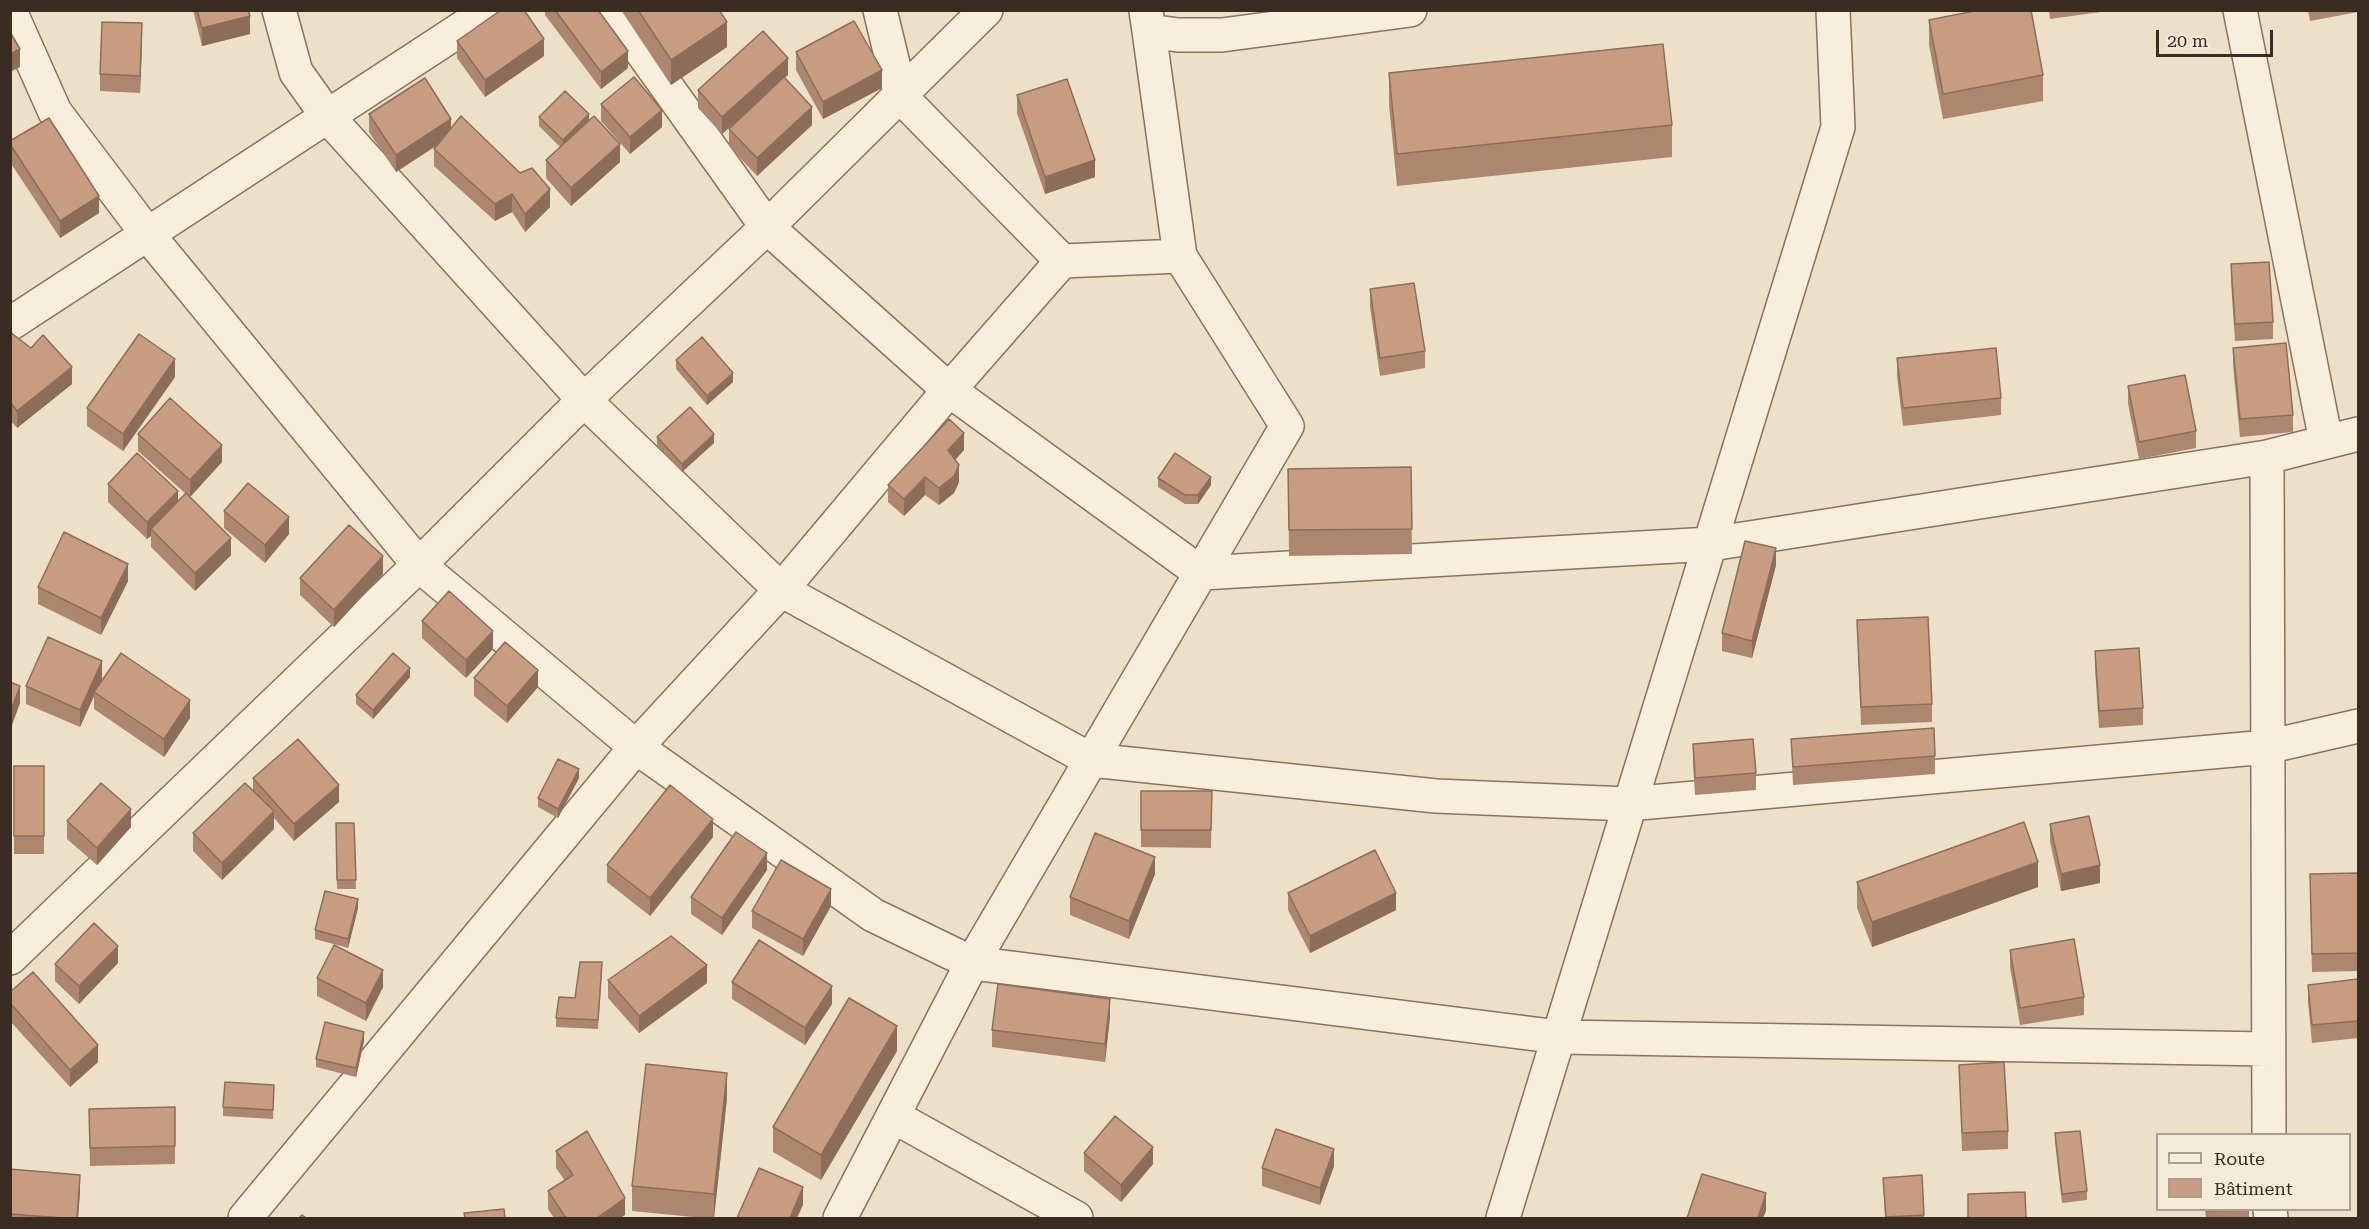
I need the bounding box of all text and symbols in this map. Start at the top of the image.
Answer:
scale bar [2159,18,2276,56]
text: 20 m [2167,30,2208,51]
legend [2156,1133,2351,1211]
text: Route [2214,1148,2265,1169]
text: Bâtiment [2214,1178,2293,1199]

